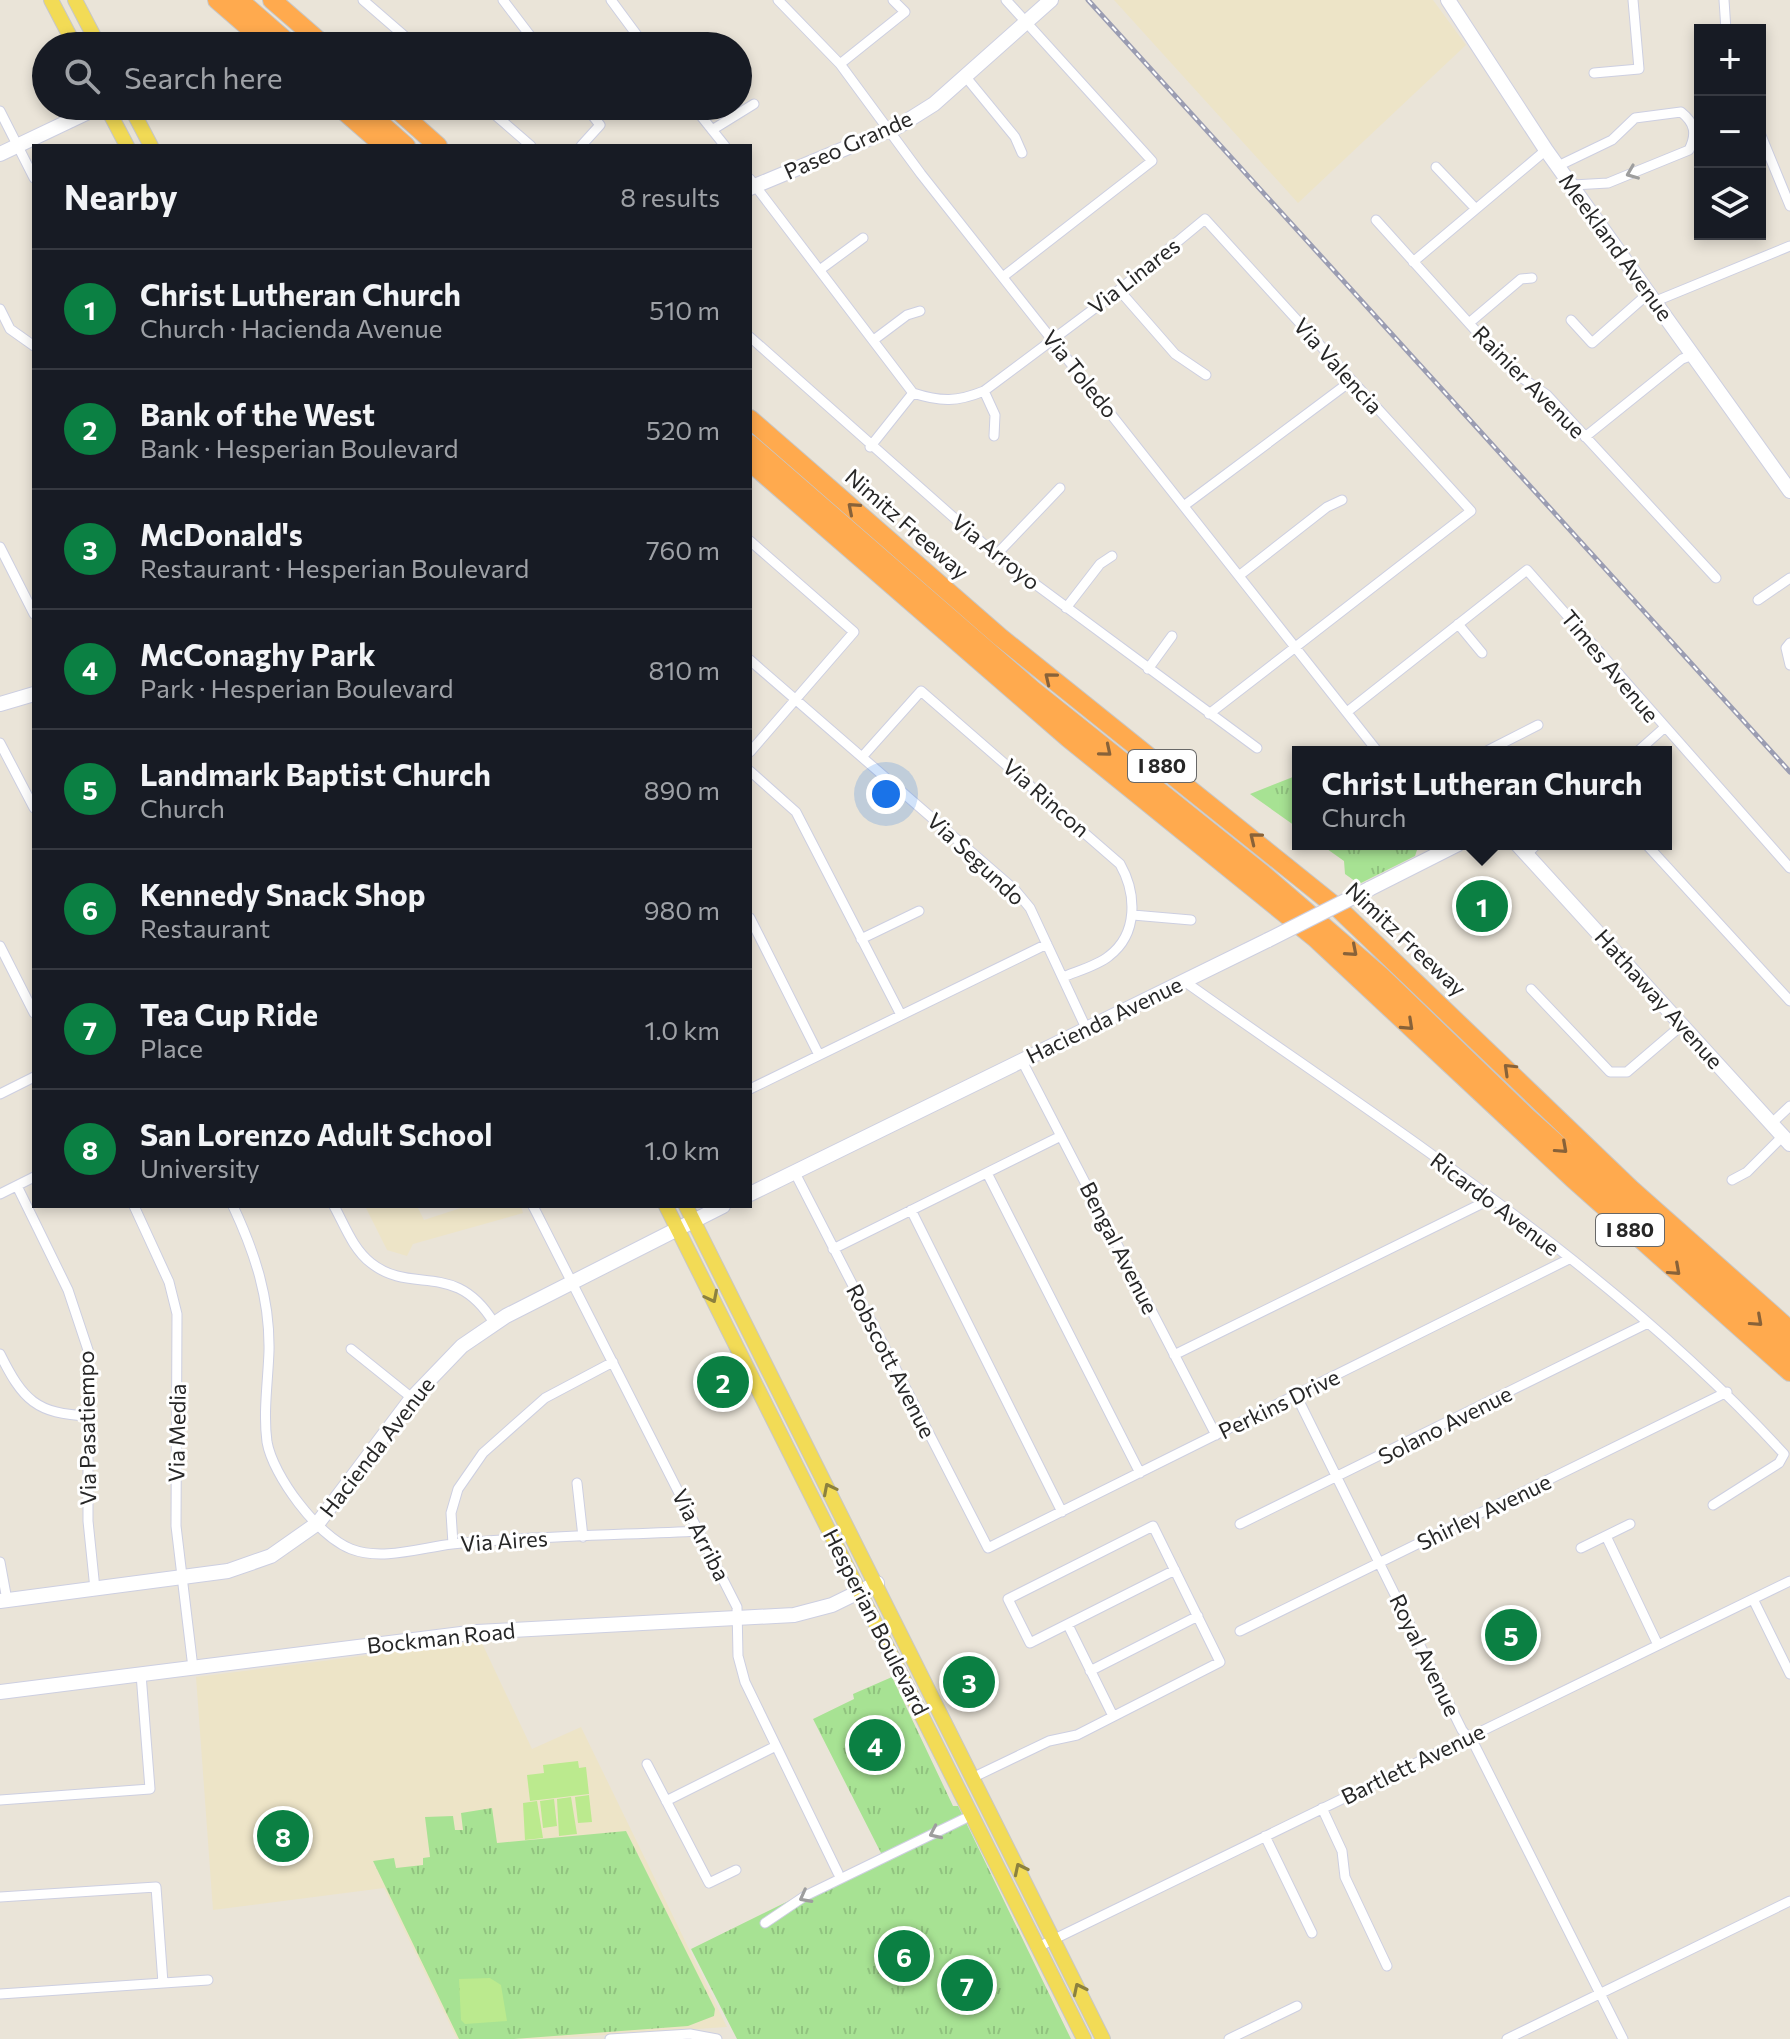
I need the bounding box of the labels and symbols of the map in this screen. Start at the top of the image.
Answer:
street label: Paseo Grande [780,104,916,185]
one-way arrow [1626,163,1640,180]
street label: Meekland Avenue [1554,168,1679,326]
street label: Via Linares [1082,231,1185,320]
street label: Via Valencia [1288,312,1388,419]
street label: Rainier Avenue [1467,320,1591,444]
street label: Via Toledo [1037,324,1124,423]
street label: Nimitz Freeway [840,463,975,585]
one-way arrow [847,504,862,518]
street label: Via Arroyo [947,508,1046,595]
street label: Times Avenue [1556,604,1665,727]
one-way arrow [1044,673,1059,687]
one-way arrow [1097,741,1111,756]
road number: I 880 [1128,750,1196,782]
street label: Via Rincon [997,753,1095,843]
your location [866,774,906,814]
street label: Via Segundo [922,807,1031,911]
one-way arrow [1250,833,1264,848]
street label: Nimitz Freeway [1340,876,1472,1001]
pin: 1 [1456,876,1508,936]
street label: Hathaway Avenue [1590,923,1729,1074]
one-way arrow [1343,941,1358,956]
street label: Hacienda Avenue [1021,970,1186,1069]
one-way arrow [1399,1015,1413,1030]
one-way arrow [1504,1064,1518,1079]
one-way arrow [1553,1139,1567,1154]
street label: Ricardo Avenue [1425,1146,1565,1261]
street label: Bengal Avenue [1075,1177,1164,1318]
road number: I 880 [1596,1214,1664,1246]
one-way arrow [1665,1260,1680,1275]
street label: Robscott Avenue [841,1279,942,1442]
one-way arrow [702,1289,718,1304]
one-way arrow [1747,1311,1762,1325]
street label: Via Pasatiempo [72,1350,101,1506]
pin: 2 [697,1352,749,1412]
street label: Perkins Drive [1214,1363,1344,1444]
street label: Hacienda Avenue [313,1371,440,1522]
street label: Solano Avenue [1373,1379,1516,1470]
street label: Via Media [162,1383,191,1483]
street label: Shirley Avenue [1412,1467,1555,1556]
one-way arrow [823,1482,838,1497]
street label: Via Arriba [667,1484,736,1585]
street label: Via Aires [459,1524,548,1557]
street label: Hesperian Boulevard [818,1524,935,1720]
street label: Royal Avenue [1384,1589,1467,1720]
pin: 5 [1485,1605,1537,1665]
street label: Bockman Road [365,1616,516,1659]
pin: 3 [943,1652,995,1712]
pin: 4 [849,1715,901,1775]
street label: Bartlett Avenue [1337,1717,1489,1810]
pin: 8 [257,1806,309,1866]
one-way arrow [928,1823,943,1839]
one-way arrow [1015,1863,1030,1878]
one-way arrow [798,1887,813,1902]
pin: 6 [878,1926,930,1986]
pin: 7 [941,1955,993,2015]
one-way arrow [1073,1983,1089,1997]

